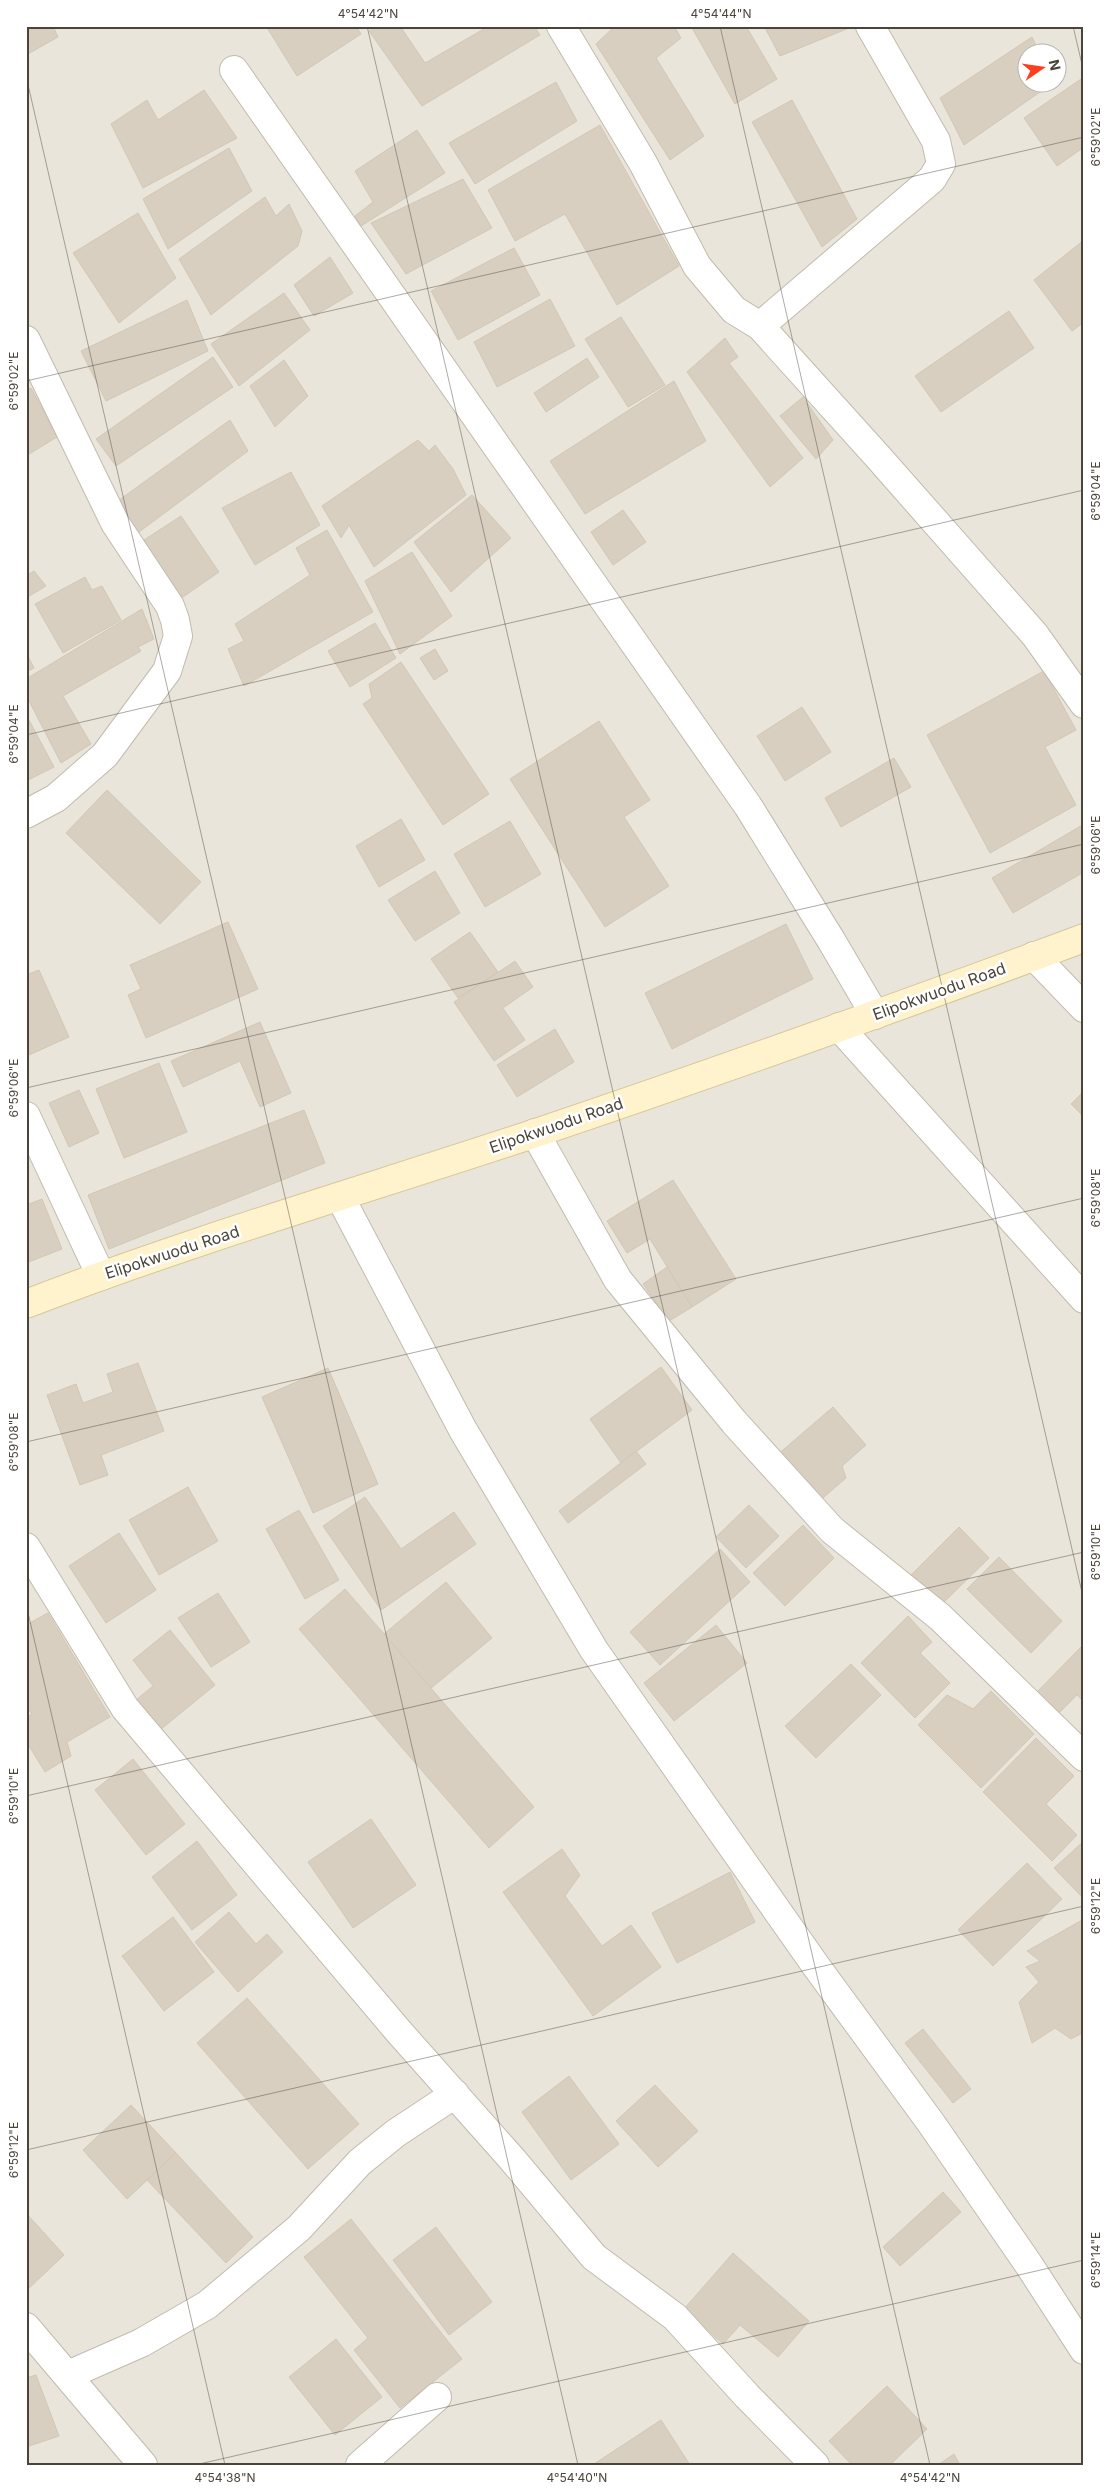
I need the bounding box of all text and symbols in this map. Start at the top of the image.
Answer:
text: 4°54'42"N [338,6,398,21]
text: 4°54'44"N [690,6,752,21]
north arrow [1018,42,1068,92]
text: N [1046,58,1065,72]
text: 6°59'02"E [1088,108,1103,166]
text: 6°59'02"E [6,352,21,410]
text: 6°59'04"E [1088,461,1103,521]
text: 6°59'04"E [6,704,21,764]
text: 6°59'06"E [1088,815,1103,875]
street label: Elipokwuodu Road [870,958,1008,1024]
text: 6°59'06"E [6,1058,21,1118]
street label: Elipokwuodu Road [487,1093,625,1157]
text: 6°59'08"E [1088,1168,1103,1228]
street label: Elipokwuodu Road [102,1221,242,1283]
text: 6°59'08"E [6,1412,21,1472]
text: 6°59'10"E [1088,1524,1103,1580]
text: 6°59'10"E [6,1768,21,1824]
text: 6°59'12"E [1088,1878,1103,1934]
text: 6°59'12"E [6,2122,21,2178]
text: 6°59'14"E [1088,2232,1103,2288]
text: 4°54'38"N [194,2470,256,2485]
text: 4°54'40"N [547,2470,607,2485]
text: 4°54'42"N [900,2470,960,2485]

